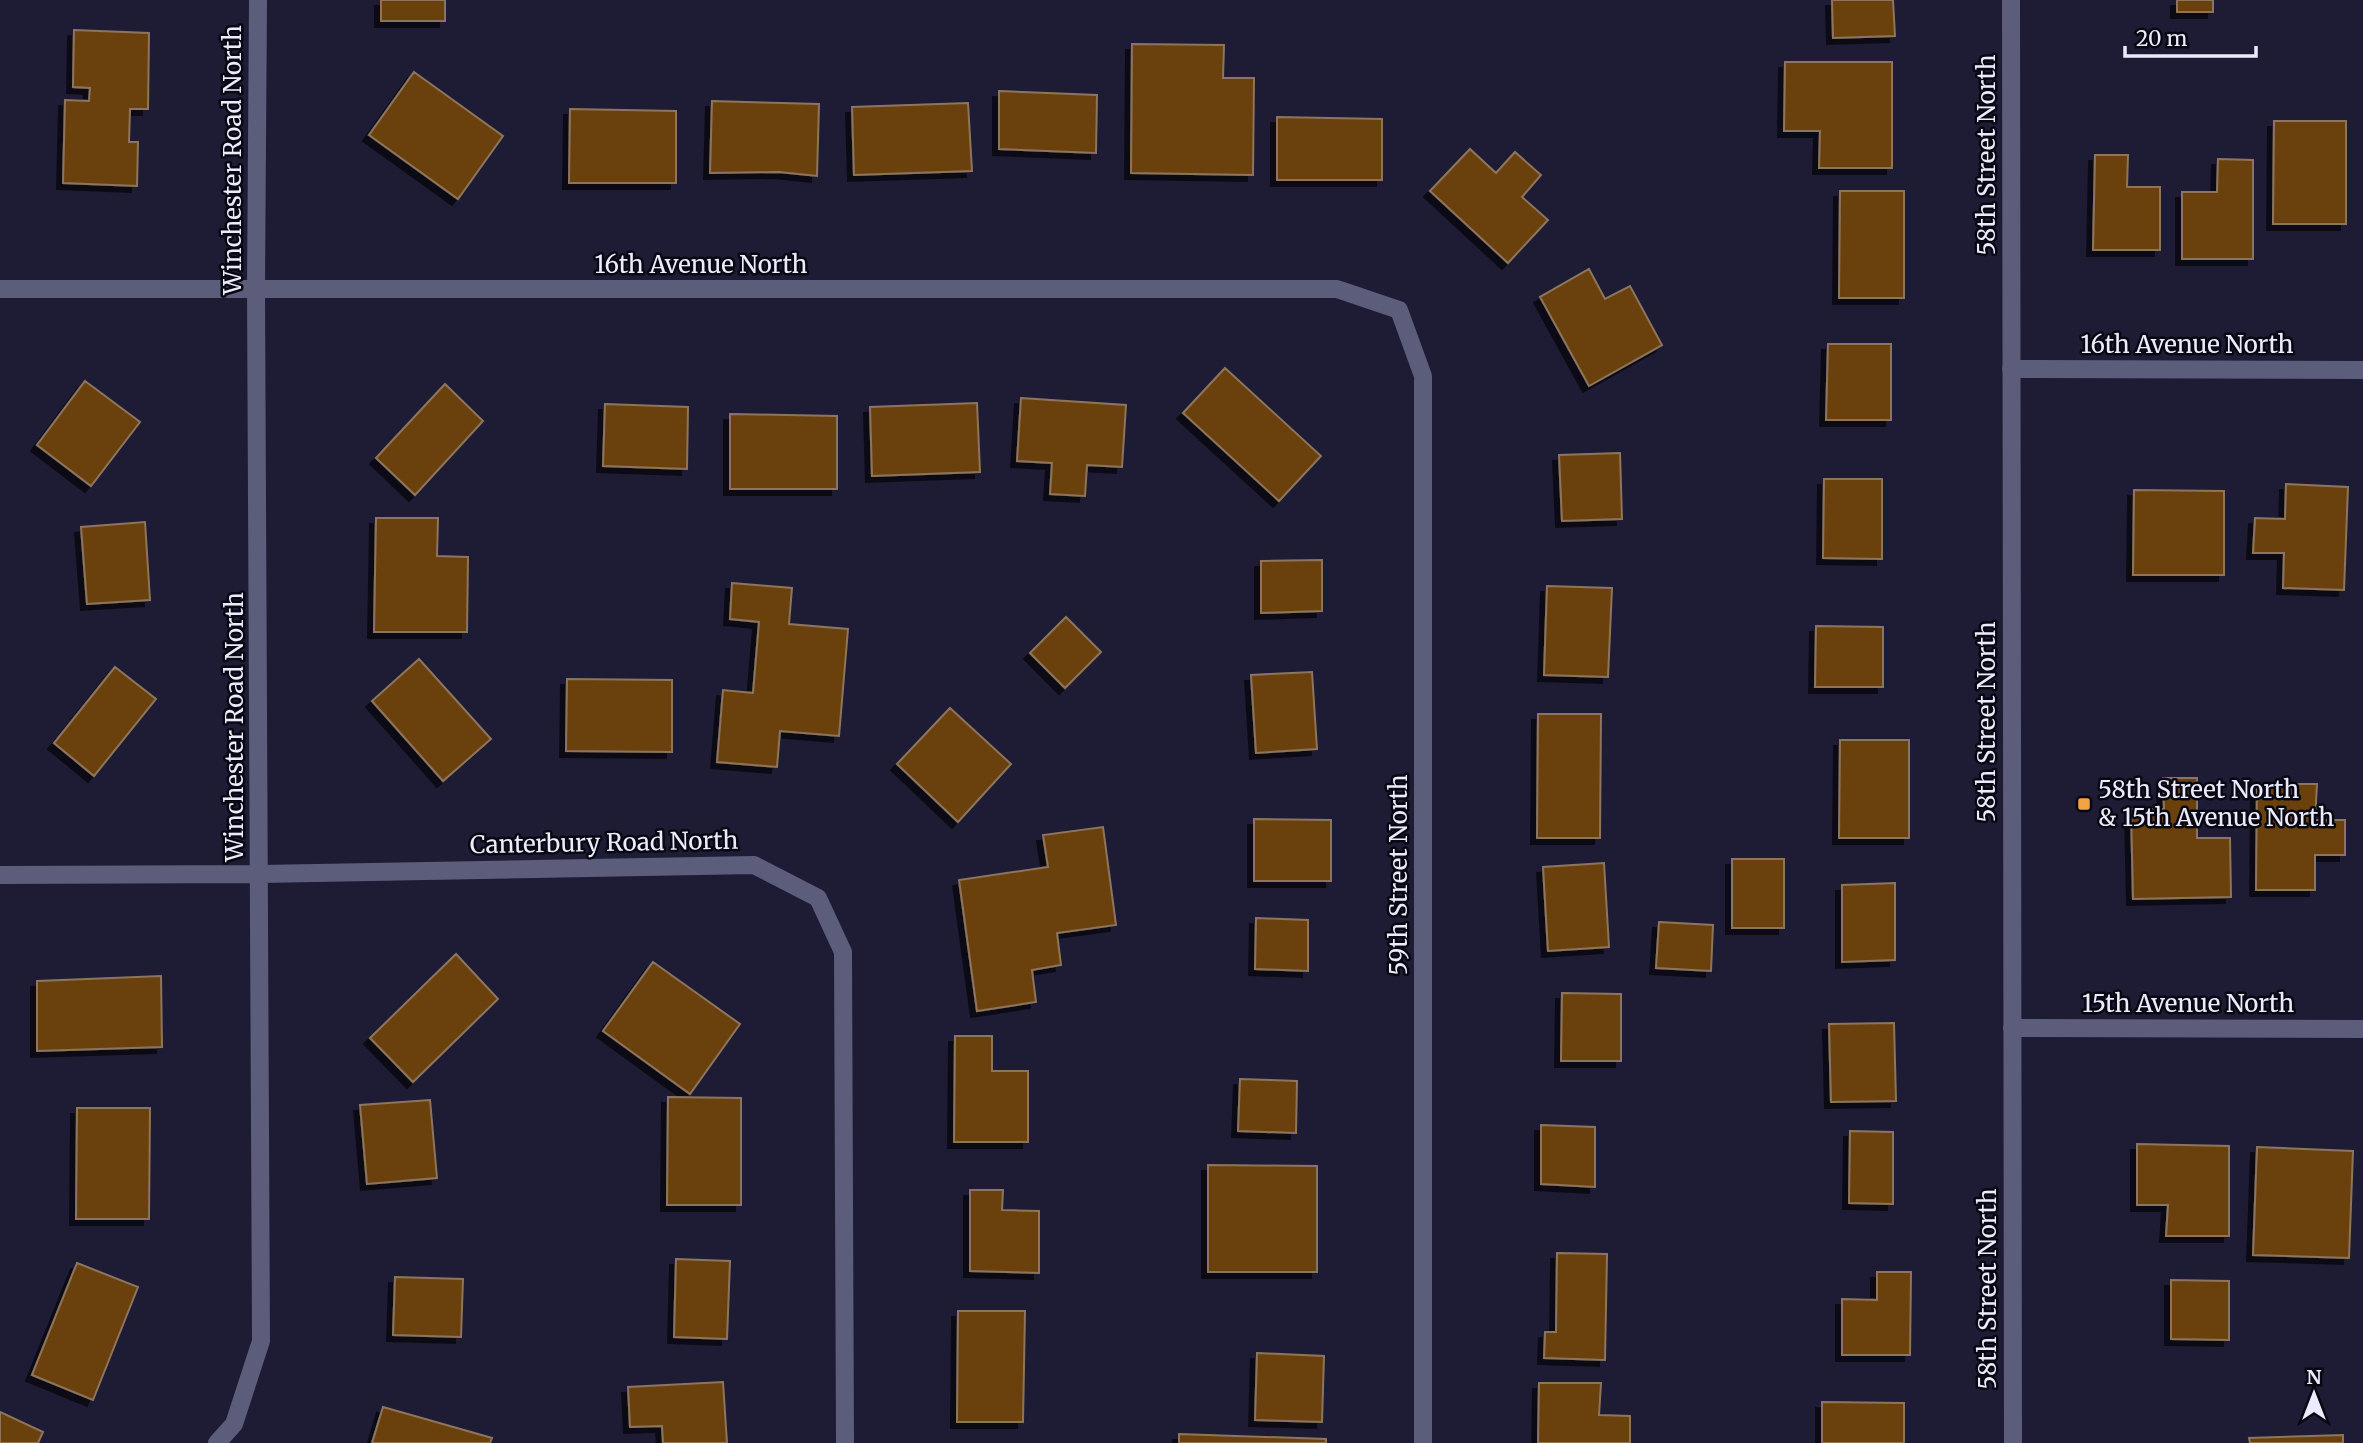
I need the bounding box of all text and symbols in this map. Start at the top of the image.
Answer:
scale bar [2125,14,2256,58]
street label: Winchester Road North [217,25,248,296]
text: 20 m [2136,25,2188,52]
street label: 58th Street North [1971,54,2002,256]
street label: 16th Avenue North [594,249,808,280]
street label: 16th Avenue North [2080,329,2294,360]
street label: Winchester Road North [219,592,250,863]
street label: 58th Street North [1971,621,2002,823]
street label: 59th Street North [1383,774,1414,976]
place label: 58th Street North & 15th Avenue North [2098,774,2334,833]
marker: 58th Street North & 15th Avenue North [2076,796,2092,812]
street label: Canterbury Road North [470,825,739,860]
street label: 15th Avenue North [2082,988,2294,1019]
street label: 58th Street North [1972,1188,2003,1390]
north arrow [2279,1359,2349,1429]
text: N [2306,1365,2322,1389]

